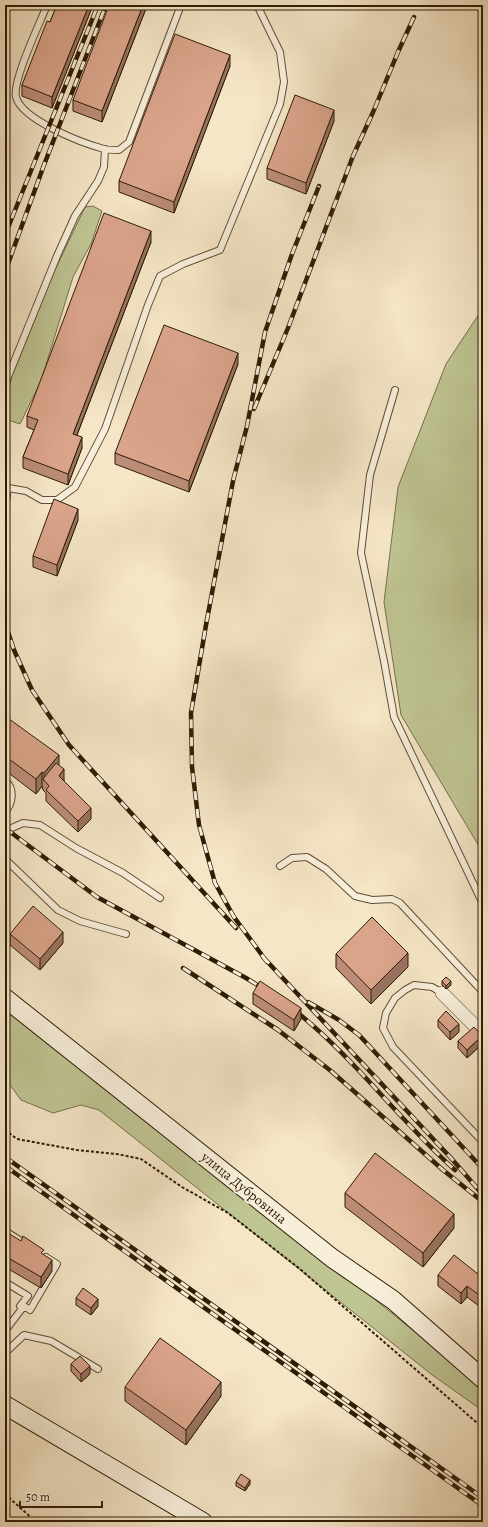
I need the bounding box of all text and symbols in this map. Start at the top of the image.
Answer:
street label: улица Дубровина [196,1147,291,1229]
scale bar [20,1483,102,1509]
text: 50 m [26,1489,50,1505]

